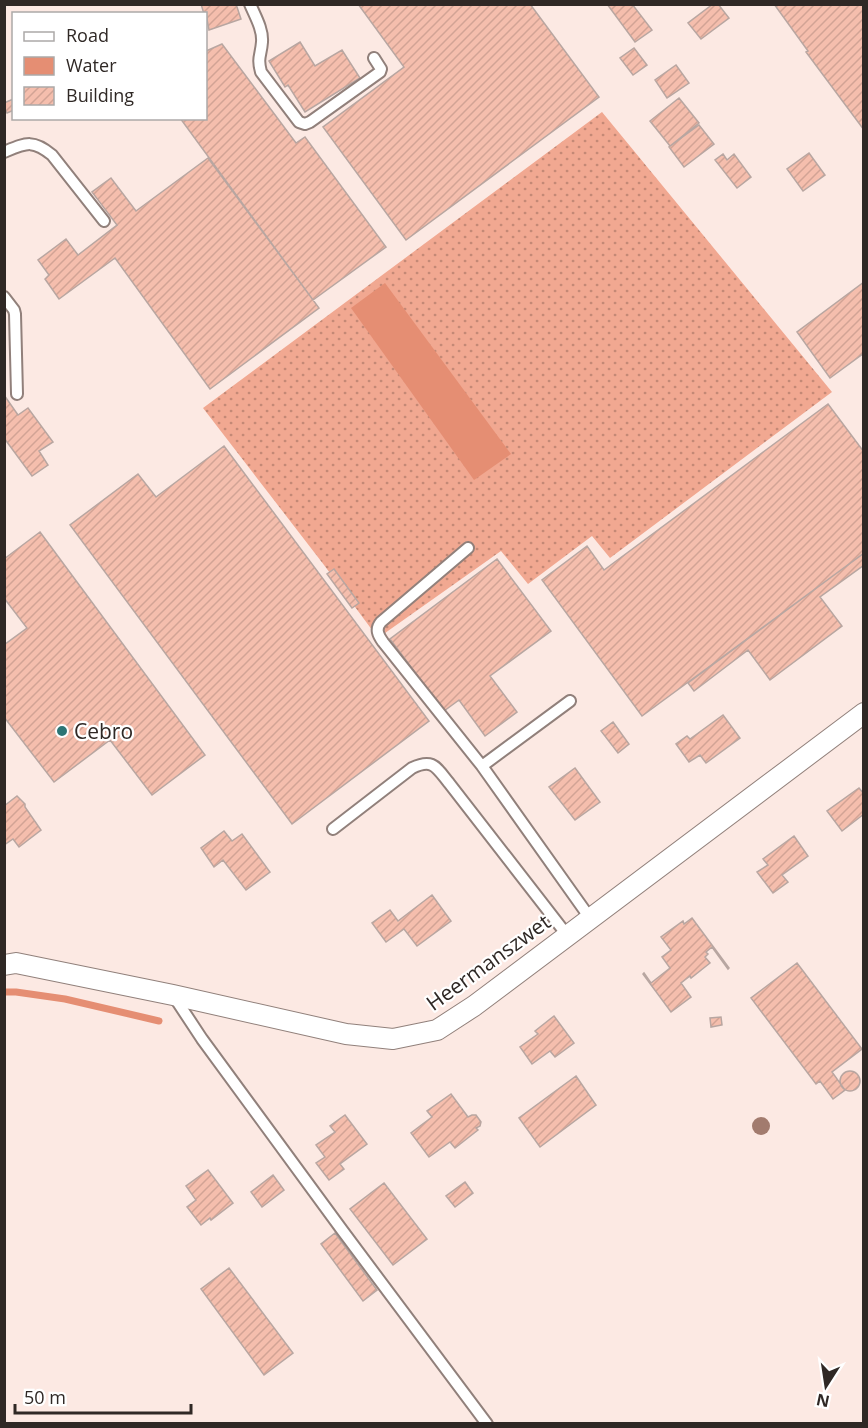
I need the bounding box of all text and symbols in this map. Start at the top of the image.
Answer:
legend [12,12,207,120]
text: Road [66,23,109,47]
text: Water [66,53,117,77]
text: Building [66,83,134,107]
place label: Cebro [74,717,133,745]
marker: Cebro [55,724,69,738]
street label: Heermanszwet [420,907,556,1017]
north arrow [796,1356,856,1416]
scale bar [15,1377,190,1415]
text: 50 m [24,1385,66,1409]
text: N [814,1389,832,1413]

